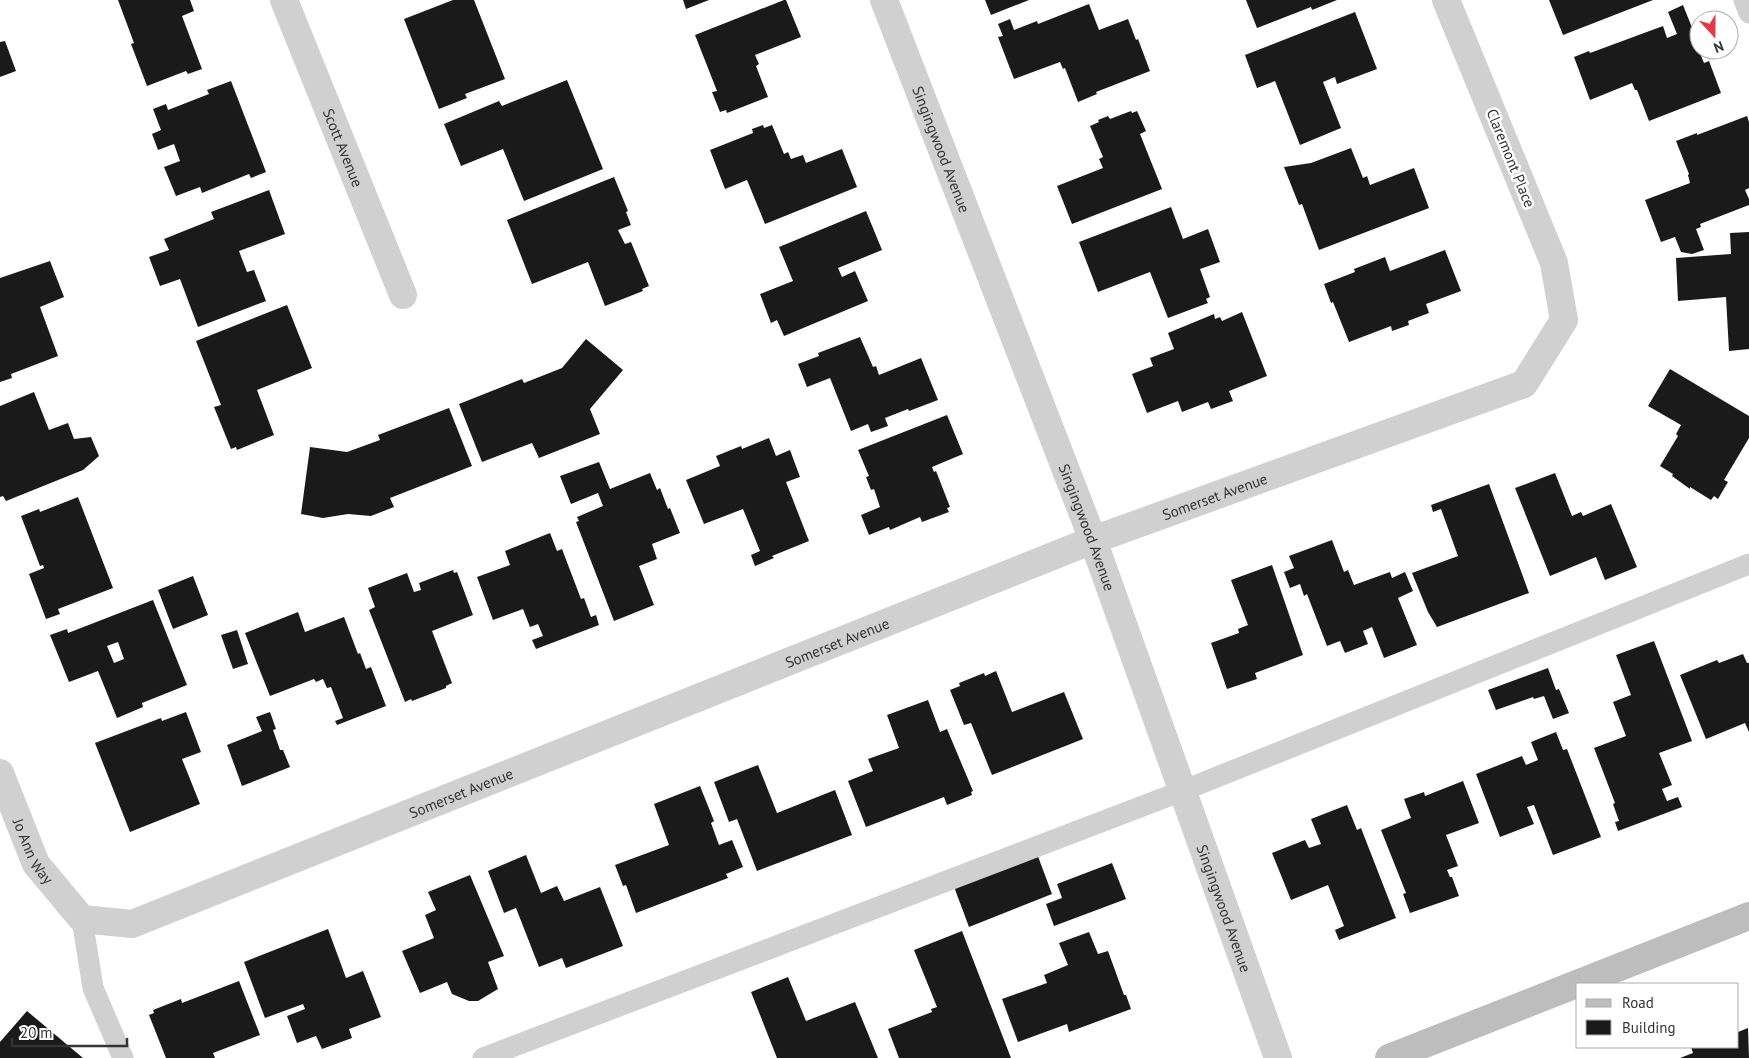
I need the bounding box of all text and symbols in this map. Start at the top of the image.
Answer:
north arrow [1689,10,1739,60]
text: N [1711,37,1726,57]
street label: Singingwood Avenue [909,83,975,215]
street label: Scott Avenue [319,105,368,190]
street label: Claremont Place [1483,106,1539,210]
street label: Singingwood Avenue [1055,461,1120,593]
street label: Somerset Avenue [1159,468,1270,524]
street label: Somerset Avenue [782,613,892,672]
street label: Somerset Avenue [406,763,516,822]
street label: Jo Ann Way [9,815,58,888]
street label: Singingwood Avenue [1193,842,1256,975]
legend [1576,983,1739,1048]
text: Road [1622,993,1654,1012]
scale bar [12,1016,128,1048]
text: Building [1622,1018,1676,1037]
text: 20 m [20,1023,53,1042]

